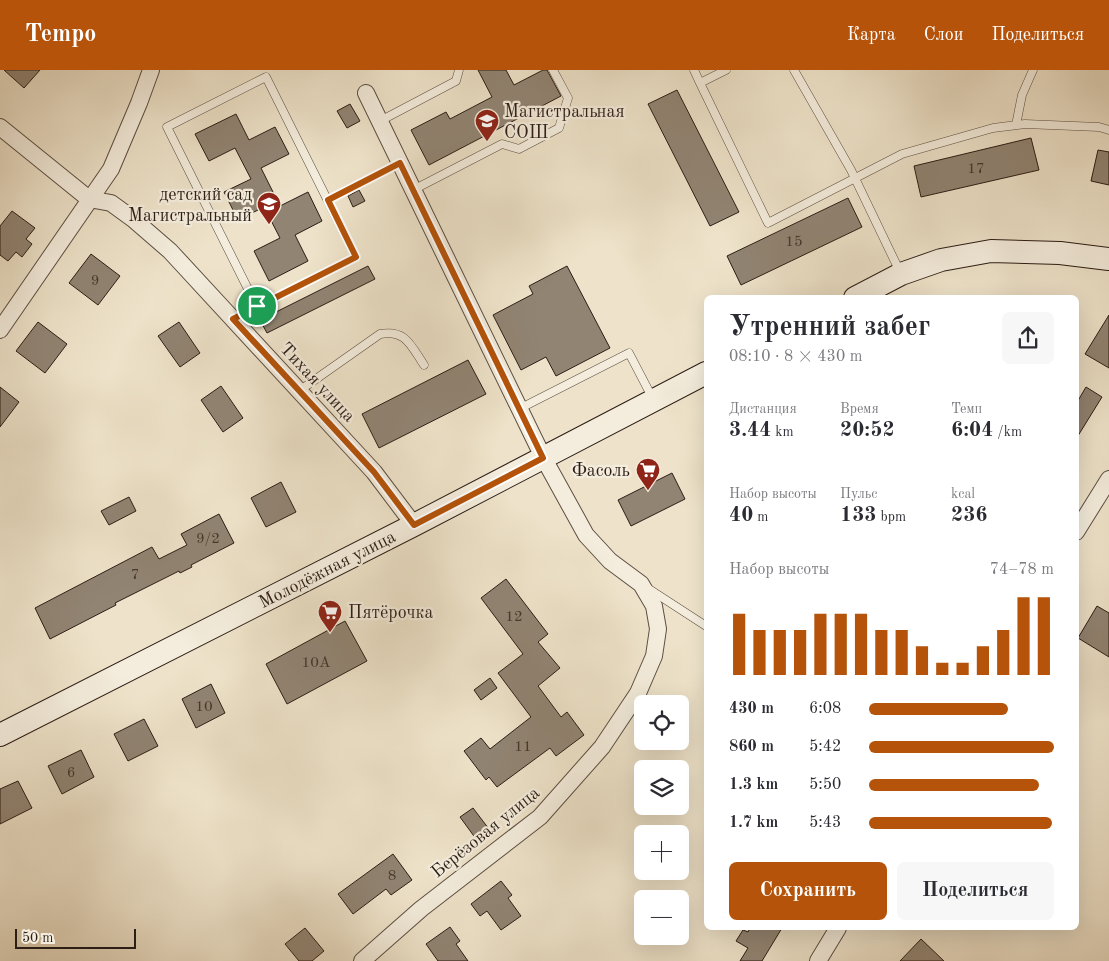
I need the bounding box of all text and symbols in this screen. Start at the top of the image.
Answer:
text: Tempo [25,23,96,47]
text: Карта [847,26,896,44]
text: Слои [924,26,963,44]
text: Поделиться [991,26,1084,44]
place label: Магистральная СОШ [504,103,625,142]
school or university icon: Магистральная СОШ [474,108,500,142]
house number: 17 [967,162,985,177]
place label: детский сад Магистральный [128,186,252,225]
school or university icon: детский сад Магистральный [256,191,282,225]
house number: 15 [785,235,803,250]
house number: 9 [91,274,99,289]
pin [236,285,278,327]
icon: arrive [243,292,271,320]
button: share [1002,312,1054,364]
text: Утренний забег [729,314,930,342]
street label: Тихая улица [276,340,358,426]
text: 08:10 · 8 × 430 m [729,349,862,365]
text: Дистанция [729,402,797,416]
text: Время [840,402,879,416]
text: Темп [951,402,982,416]
text: 3.44 [729,420,771,441]
text: 20:52 [840,420,895,441]
text: 6:04 [951,420,993,441]
text: km [771,425,794,439]
text: /km [993,425,1022,439]
supermarket icon: Фасоль [635,457,661,491]
place label: Фасоль [572,462,630,480]
text: Набор высоты [729,487,817,501]
text: Пульс [840,487,877,501]
text: kcal [951,487,975,501]
text: 40 [729,505,753,526]
text: 133 [840,505,877,526]
text: 236 [951,505,988,526]
text: m [753,510,768,524]
text: bpm [877,510,906,524]
street label: Молодёжная улица [256,528,399,612]
house number: 9/2 [196,532,220,547]
text: Набор высоты [729,562,829,578]
text: 74–78 m [990,562,1054,578]
house number: 7 [131,568,139,583]
supermarket icon: Пятёрочка [317,599,343,633]
place label: Пятёрочка [348,604,434,622]
house number: 12 [505,610,523,625]
house number: 10А [302,656,331,671]
map controls [634,695,689,945]
button: locate [634,695,689,750]
house number: 10 [195,700,213,715]
text: 430 m [729,701,774,717]
text: 6:08 [809,701,841,717]
text: 860 m [729,739,774,755]
text: 5:42 [809,739,841,755]
house number: 11 [514,740,532,755]
button: layers [634,760,689,815]
house number: 6 [67,766,75,781]
text: 1.3 km [729,777,778,793]
text: 5:50 [809,777,841,793]
street label: Берёзовая улица [428,784,543,882]
text: 1.7 km [729,815,778,831]
text: 5:43 [809,815,841,831]
button: + [634,825,689,880]
button: Сохранить [729,862,887,920]
button: Поделиться [897,862,1054,920]
house number: 8 [388,869,396,884]
button: − [634,890,689,945]
scale bar [15,926,136,949]
text: 50 m [22,931,53,945]

